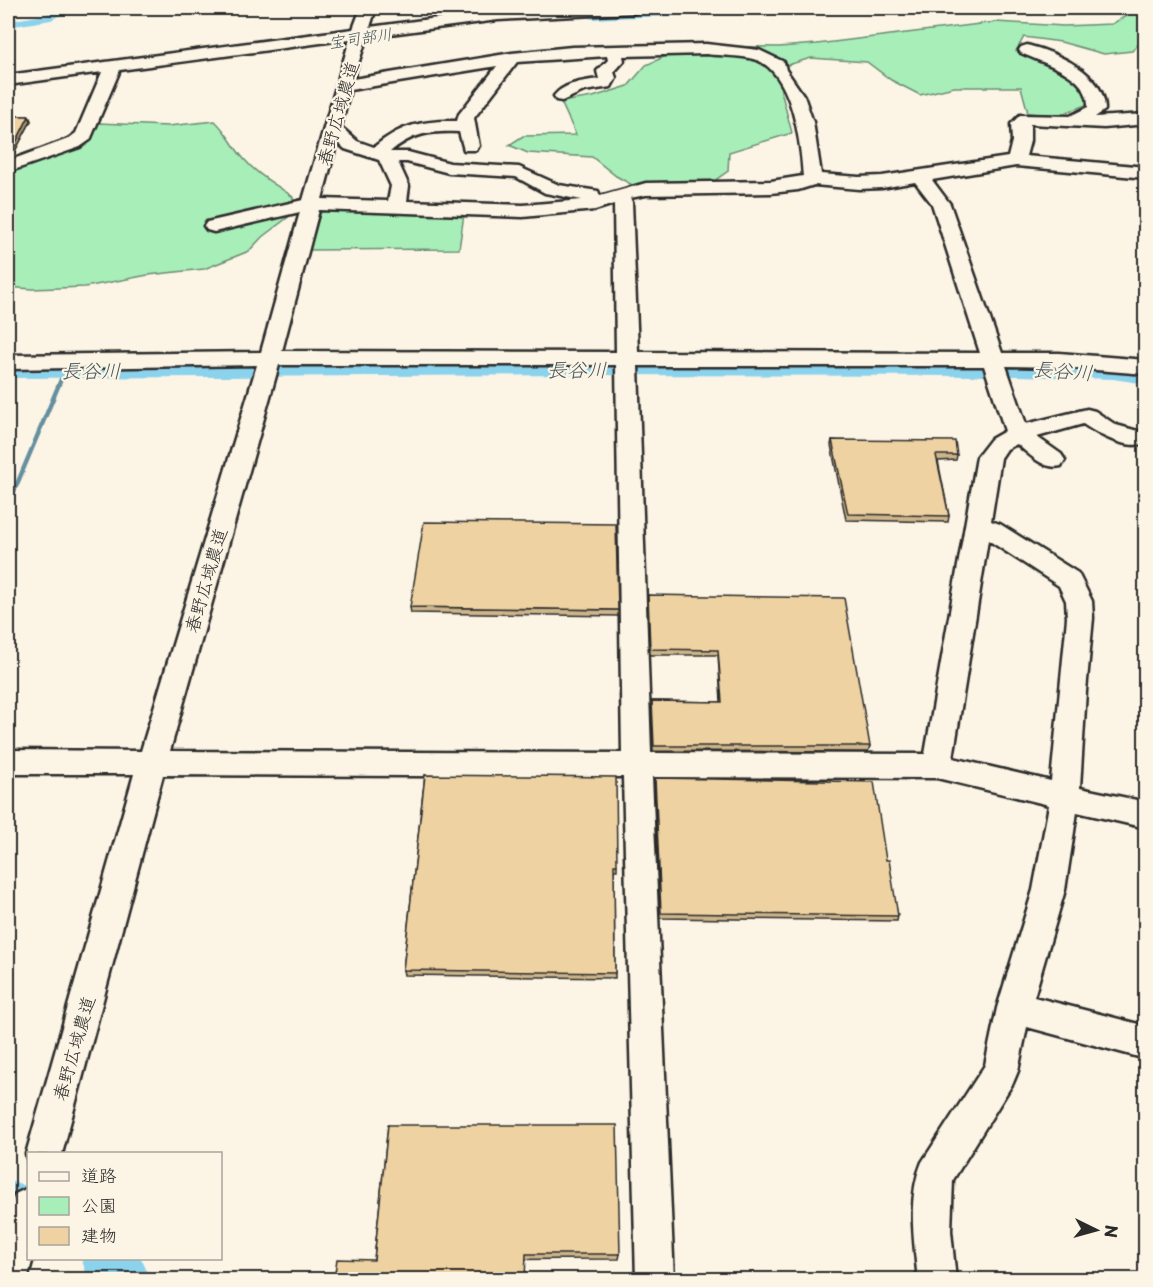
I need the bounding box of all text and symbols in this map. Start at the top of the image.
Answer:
water label: 宝司部川 [327,21,393,53]
street label: 春野広域農道 [309,57,365,169]
water label: 長谷川 [1032,353,1094,387]
water label: 長谷川 [547,354,607,384]
water label: 長谷川 [61,355,121,385]
street label: 春野広域農道 [177,524,233,636]
street label: 春野広域農道 [45,992,101,1104]
legend [27,1152,222,1260]
text: 道路 [81,1161,117,1188]
text: 公園 [81,1191,117,1218]
north arrow [1066,1200,1126,1260]
text: 建物 [81,1221,117,1248]
text: N [1099,1224,1124,1239]

